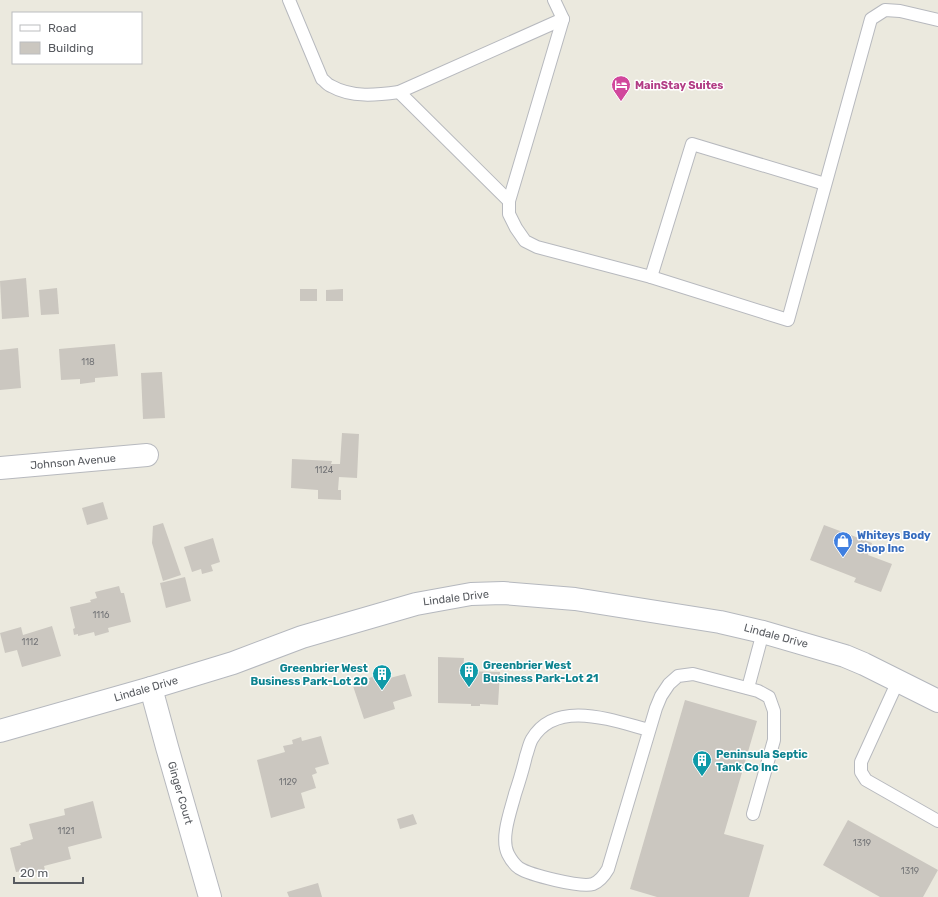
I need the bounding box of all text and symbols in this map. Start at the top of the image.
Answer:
legend [12,12,142,64]
text: Road [48,21,76,35]
text: Building [48,41,94,55]
hotel icon: MainStay Suites [610,74,632,102]
place label: MainStay Suites [635,79,723,92]
house number: 118 [81,357,95,367]
street label: Johnson Avenue [30,452,116,472]
house number: 1124 [315,465,334,475]
place label: Whiteys Body Shop Inc [857,529,931,555]
shop icon: Whiteys Body Shop Inc [832,530,854,558]
street label: Lindale Drive [422,588,490,608]
house number: 1116 [93,610,110,620]
street label: Lindale Drive [742,621,810,651]
house number: 1112 [22,637,38,647]
place label: Greenbrier West Business Park-Lot 21 [483,659,599,685]
building icon: Greenbrier West Business Park-Lot 21 [458,660,480,688]
place label: Greenbrier West Business Park-Lot 20 [250,662,368,688]
building icon: Greenbrier West Business Park-Lot 20 [371,663,393,691]
street label: Lindale Drive [112,674,180,704]
place label: Peninsula Septic Tank Co Inc [716,748,808,774]
building icon: Peninsula Septic Tank Co Inc [691,749,713,777]
street label: Ginger Court [165,760,195,827]
house number: 1129 [279,777,297,787]
house number: 1121 [58,826,75,836]
house number: 1319 [853,838,871,848]
scale bar [14,859,83,885]
text: 20 m [20,866,48,880]
house number: 1319 [901,866,919,876]

